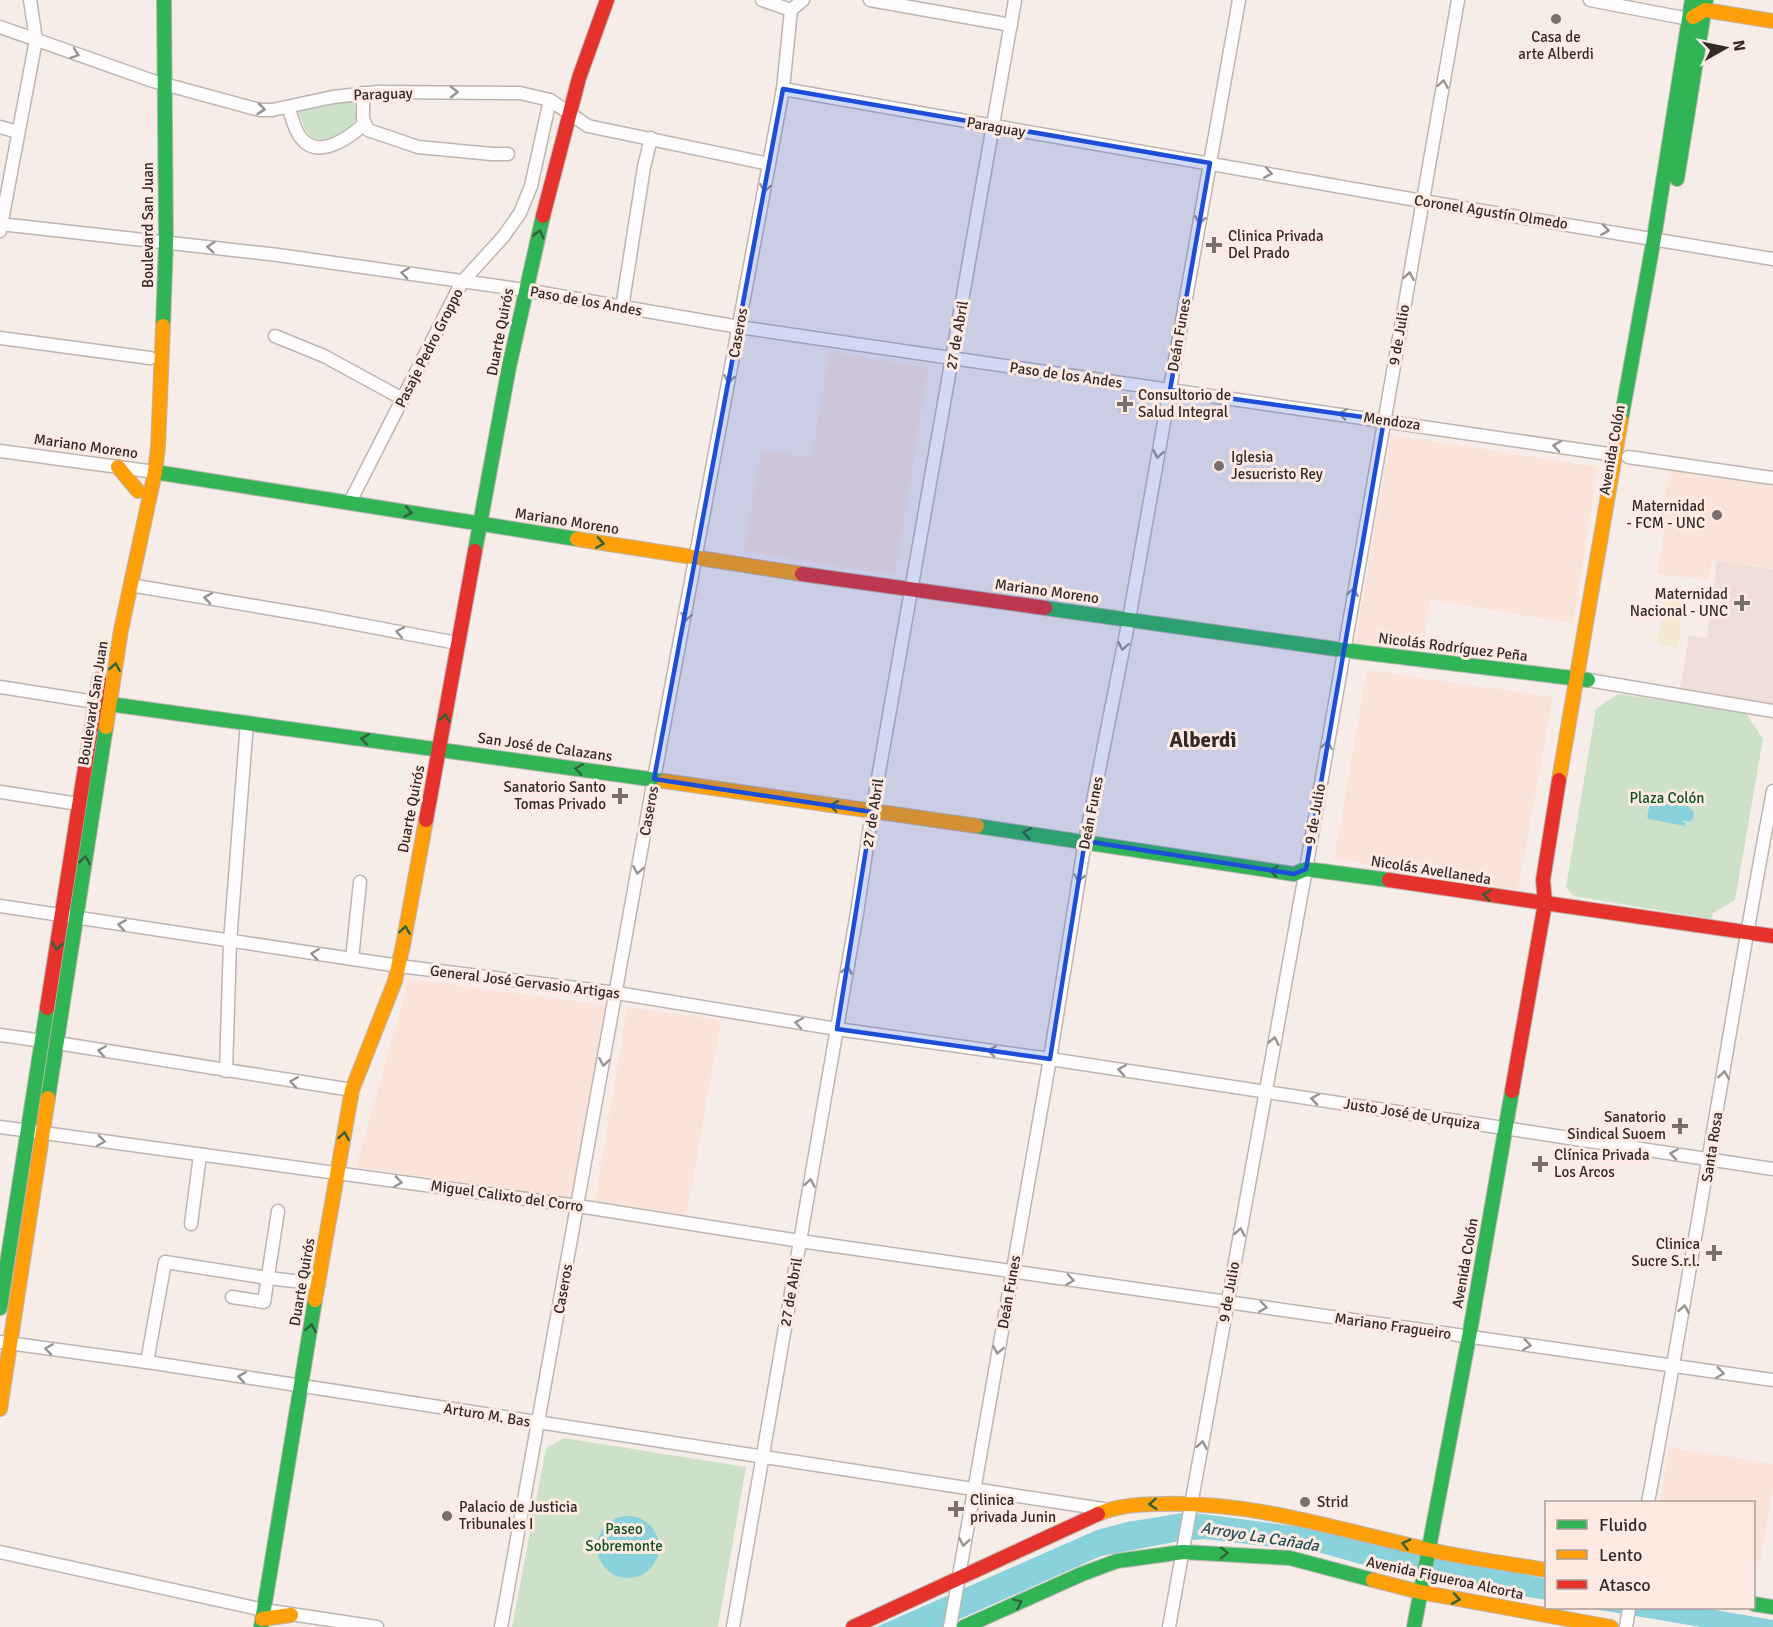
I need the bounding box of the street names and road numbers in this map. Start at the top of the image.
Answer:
street label: Paraguay [353,84,413,104]
street label: Paraguay [965,113,1027,141]
street label: Boulevard San Juan [139,162,157,288]
street label: Coronel Agustín Olmedo [1413,191,1569,233]
street label: Paso de los Andes [529,282,644,320]
street label: Pasaje Pedro Groppo [391,285,467,411]
street label: Duarte Quirós [483,286,517,377]
street label: Deán Funes [1164,296,1194,373]
street label: 27 de Abril [942,299,972,371]
street label: 9 de Julio [1385,303,1413,367]
street label: Caseros [725,306,751,359]
street label: Paso de los Andes [1009,358,1124,392]
street label: Avenida Colón [1595,404,1629,496]
street label: Mendoza [1362,408,1422,434]
street label: Mariano Moreno [33,430,139,462]
street label: Mariano Moreno [514,504,620,538]
street label: Mariano Moreno [994,575,1100,607]
street label: Nicolás Rodríguez Peña [1377,629,1529,665]
street label: Boulevard San Juan [74,639,112,767]
street label: San José de Calazans [477,729,614,765]
street label: Duarte Quirós [394,763,428,854]
street label: Deán Funes [1075,774,1107,851]
street label: 27 de Abril [859,777,887,849]
street label: 9 de Julio [1301,782,1329,846]
street label: Caseros [636,784,662,837]
street label: Nicolás Avellaneda [1370,852,1492,888]
street label: General José Gervasio Artigas [429,961,621,1003]
street label: Justo José de Urquiza [1342,1094,1482,1134]
street label: Santa Rosa [1698,1110,1726,1184]
street label: Miguel Calixto del Corro [430,1176,585,1216]
street label: Avenida Colón [1448,1217,1482,1309]
street label: Duarte Quirós [285,1236,319,1327]
street label: Deán Funes [994,1253,1024,1330]
street label: 27 de Abril [776,1256,806,1328]
street label: 9 de Julio [1215,1260,1243,1324]
street label: Caseros [550,1262,576,1315]
street label: Mariano Fragueiro [1334,1309,1453,1343]
street label: Arturo M. Bas [442,1399,532,1431]
street label: Avenida Figueroa Alcorta [1365,1553,1525,1603]

